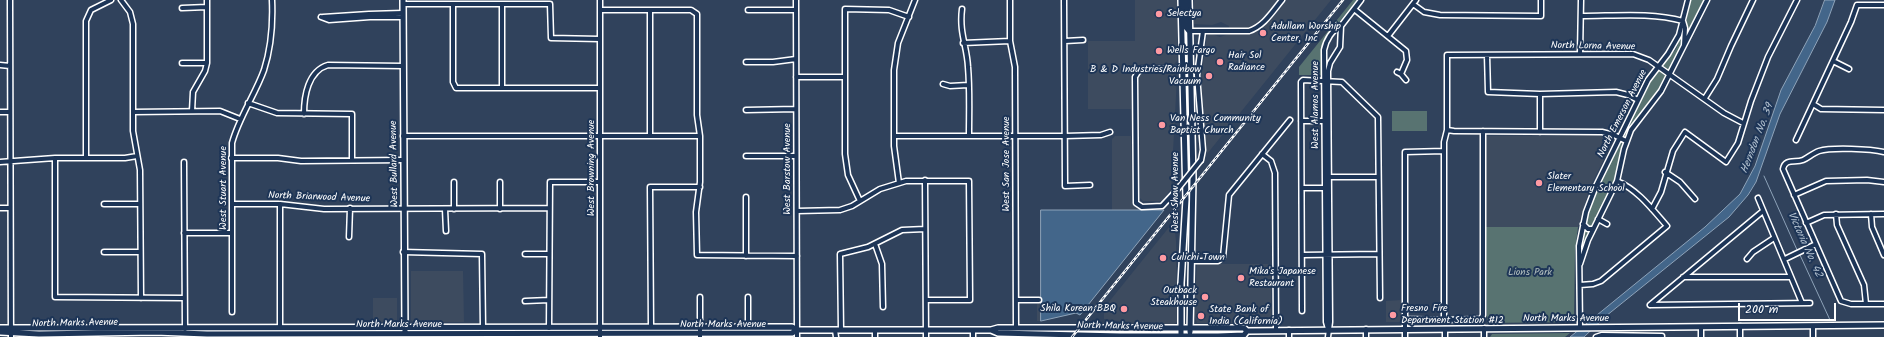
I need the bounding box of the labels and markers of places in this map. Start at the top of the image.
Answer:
place label: Selectya [1167,8,1201,20]
marker: Selectya [1154,9,1164,19]
place label: Adullam Worship Center, Inc [1271,21,1341,44]
marker: Adullam Worship Center, Inc [1258,28,1268,38]
place label: Wells Fargo [1167,45,1215,57]
marker: Wells Fargo [1154,46,1164,56]
place label: Hair Sol Radiance [1228,50,1265,74]
marker: Hair Sol Radiance [1215,57,1225,67]
place label: B & D Industries/Rainbow Vacuum [1090,64,1201,88]
marker: B & D Industries/Rainbow Vacuum [1204,71,1214,81]
place label: Van Ness Community Baptist Church [1170,113,1261,136]
marker: Van Ness Community Baptist Church [1157,120,1167,130]
place label: Slater Elementary School [1547,171,1625,194]
marker: Slater Elementary School [1534,178,1544,188]
place label: Culichi Town [1171,252,1225,264]
marker: Culichi Town [1158,253,1168,263]
place label: Mika's Japanese Restaurant [1249,266,1316,290]
marker: Mika's Japanese Restaurant [1236,273,1246,283]
place label: Outback Steakhouse [1150,285,1197,308]
marker: Outback Steakhouse [1200,292,1210,302]
place label: Shila Korean BBQ [1040,303,1116,315]
place label: Fresno Fire Department Station #12 [1401,303,1504,326]
marker: Shila Korean BBQ [1119,304,1129,314]
place label: State Bank of India (California) [1209,304,1283,328]
marker: Fresno Fire Department Station #12 [1388,310,1398,320]
marker: State Bank of India (California) [1196,311,1206,321]

